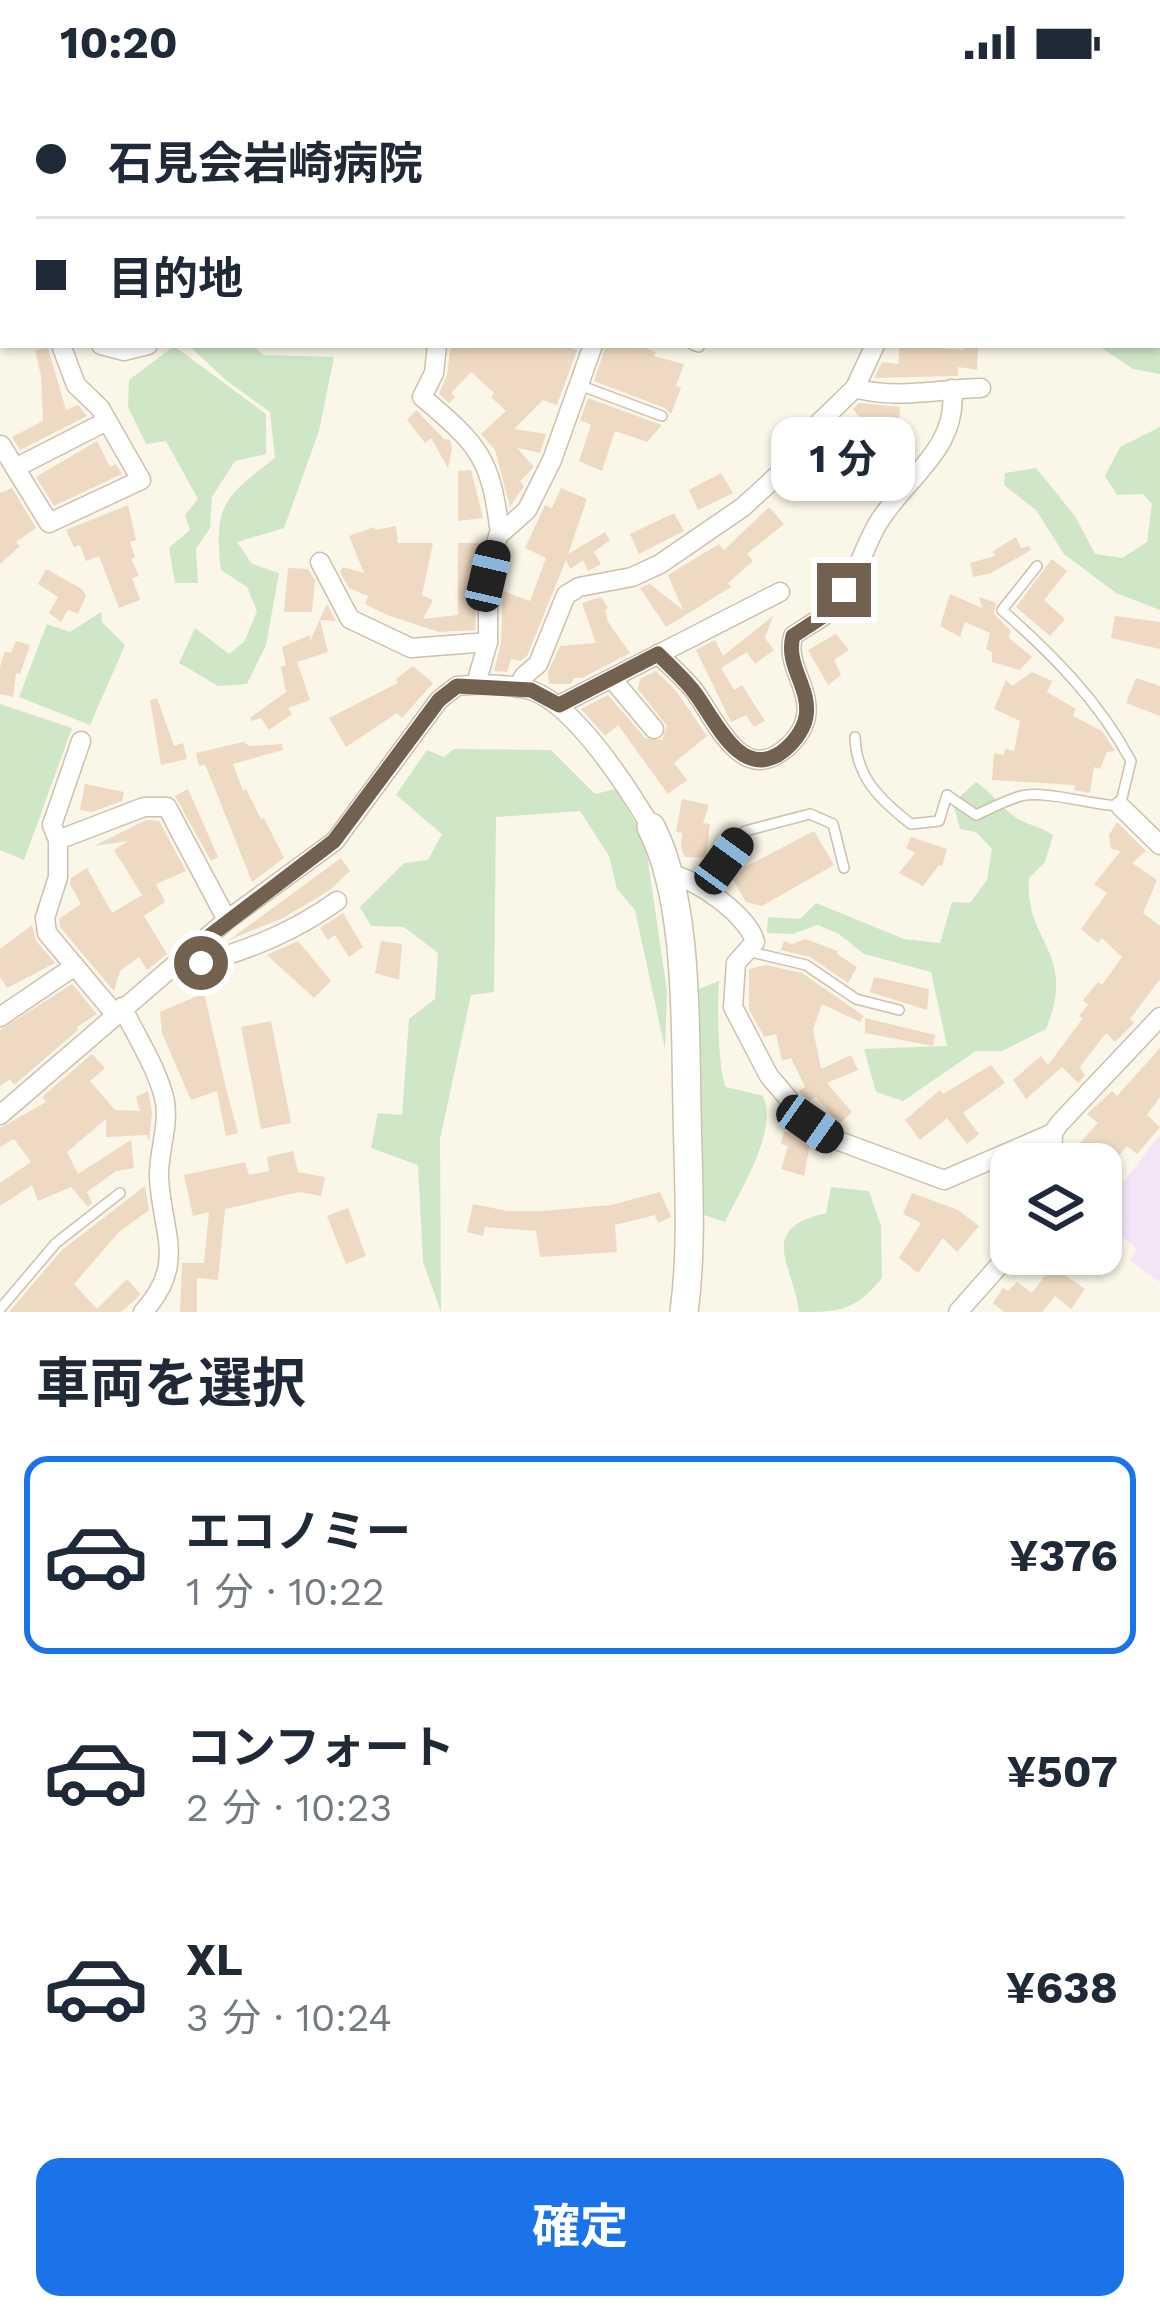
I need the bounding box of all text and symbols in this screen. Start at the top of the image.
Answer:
text: 10:20 [60,16,178,69]
text: 石見会岩崎病院 [108,137,423,190]
text: 目的地 [108,252,243,305]
callout: 1 分 [772,416,916,500]
text: 1 分 [810,436,876,481]
car [462,537,514,615]
route end [817,563,871,617]
car [688,821,760,901]
route start [174,936,228,990]
car [770,1089,850,1159]
map controls [990,1143,1122,1275]
button: layers [990,1143,1122,1275]
text: 車両を選択 [36,1352,306,1415]
icon: car [42,1501,150,1609]
text: エコノミー [186,1505,411,1558]
text: ¥376 [1009,1529,1118,1582]
text: 1 分 · 10:22 [186,1569,385,1614]
icon: car [42,1717,150,1825]
text: コンフォート [186,1721,455,1774]
text: ¥507 [1007,1745,1118,1798]
text: 2 分 · 10:23 [186,1785,392,1830]
icon: car [42,1933,150,2041]
text: XL [186,1933,243,1986]
text: ¥638 [1005,1961,1118,2014]
text: 3 分 · 10:24 [186,1995,392,2040]
button: 確定 [36,2158,1124,2296]

